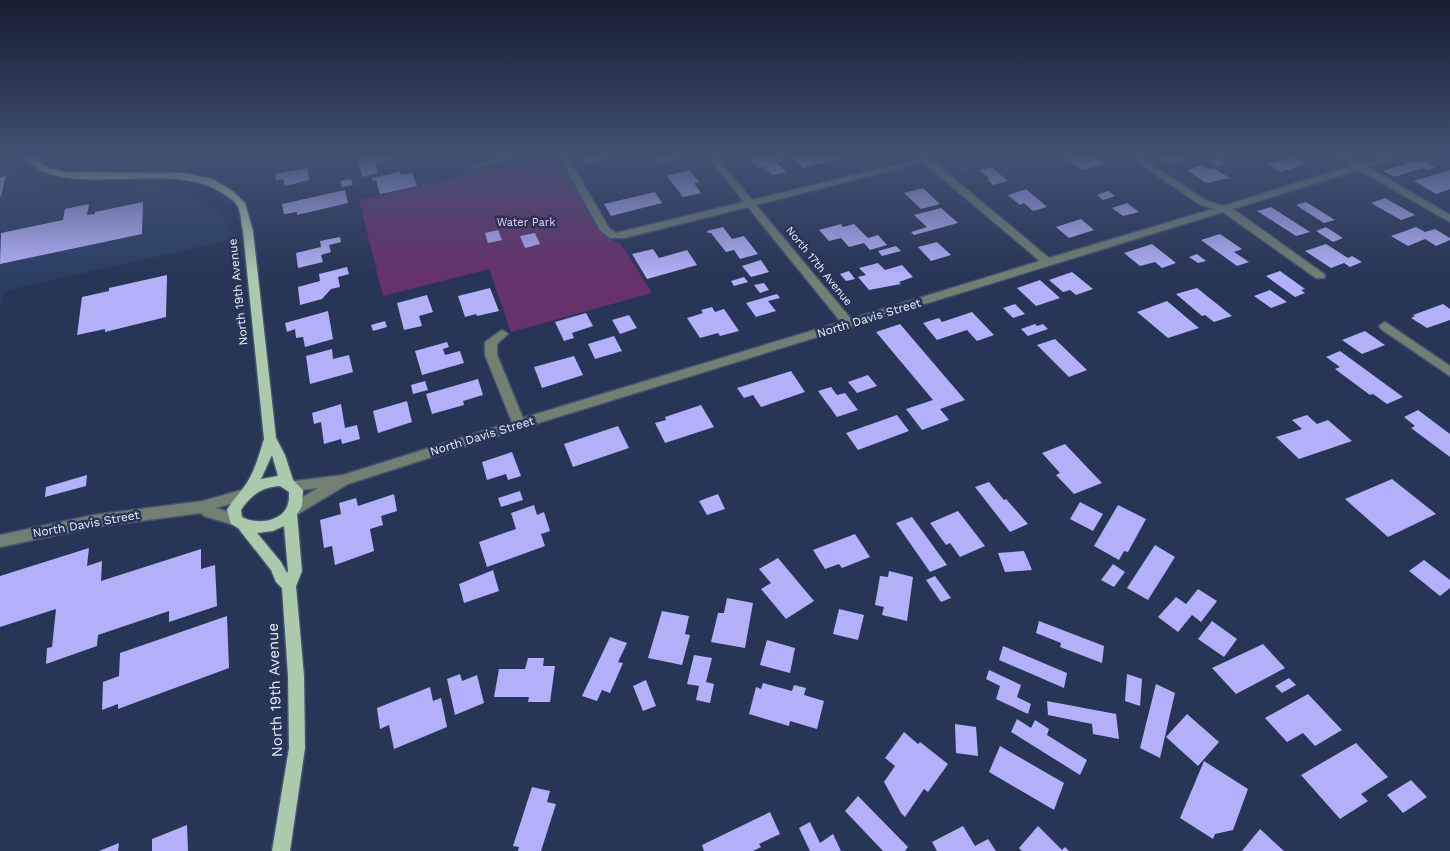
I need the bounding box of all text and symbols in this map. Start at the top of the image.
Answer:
park label: Water Park [497,216,555,229]
street label: North 17th Avenue [783,224,855,308]
street label: North 19th Avenue [225,238,251,346]
street label: North Davis Street [815,295,923,341]
street label: North Davis Street [428,413,536,459]
street label: North Davis Street [31,508,141,540]
street label: North 19th Avenue [264,623,286,757]

